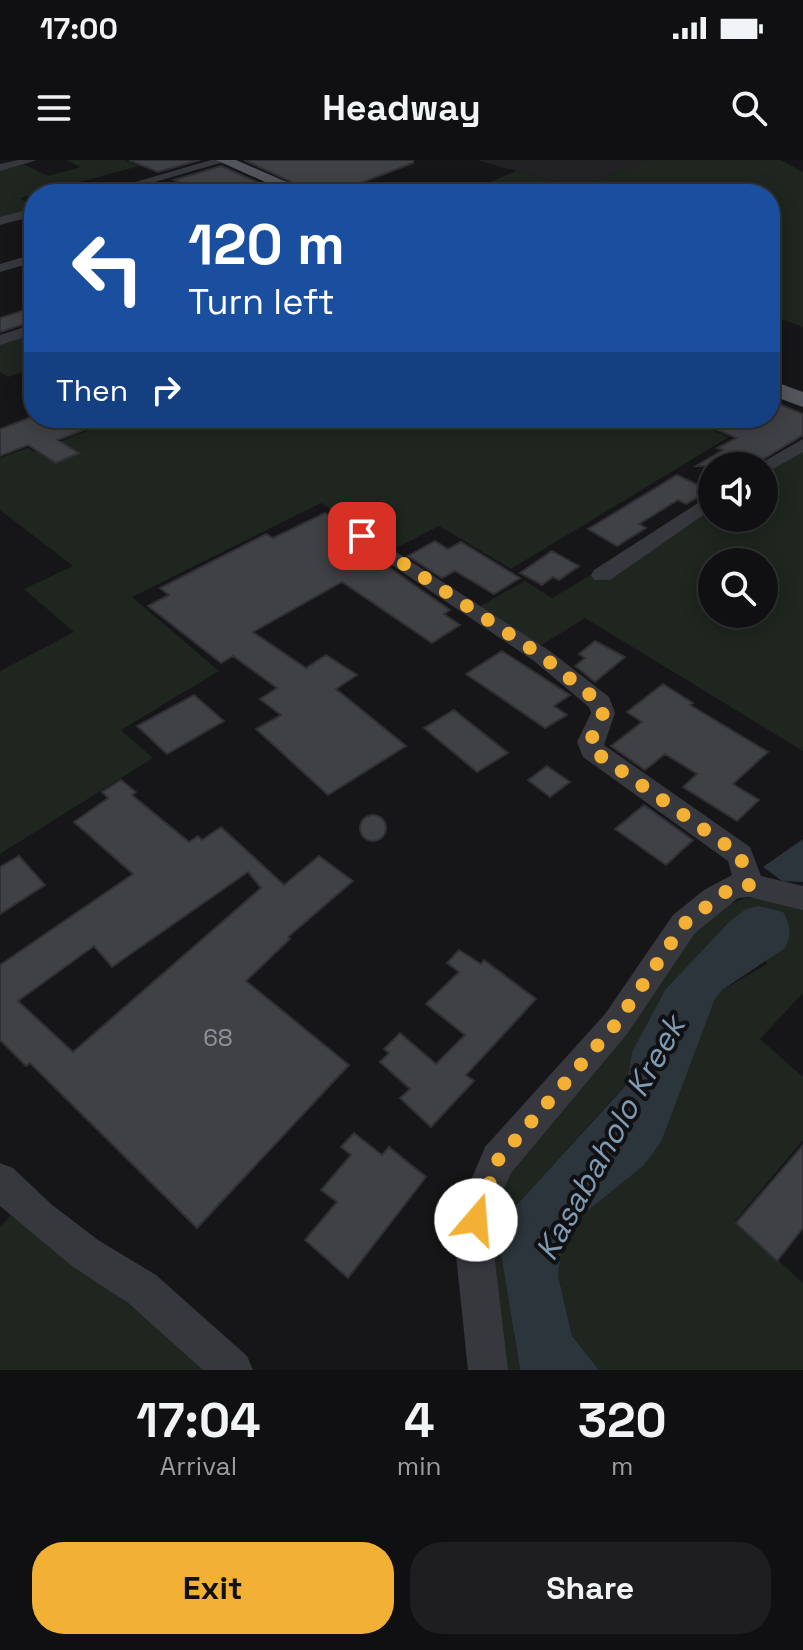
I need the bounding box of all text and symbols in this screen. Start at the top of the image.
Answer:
text: 17:00 [40,9,118,48]
text: Headway [322,85,481,131]
icon: menu [32,86,76,130]
icon: search [727,86,771,130]
text: 120 m [188,209,345,280]
icon: left [56,216,160,320]
text: Turn left [188,279,335,325]
icon: right [144,368,188,412]
text: Then [56,371,128,410]
map controls [698,452,778,628]
button: sound [698,452,778,532]
pin [328,502,396,570]
icon: arrive [340,514,384,558]
button: search [698,548,778,628]
water label: Kasabaholo Kreek [526,1005,696,1267]
house number: 68 [203,1022,233,1053]
position arrow [434,1178,518,1262]
text: 17:04 [136,1390,261,1451]
text: 4 [404,1390,434,1451]
text: 320 [578,1390,667,1451]
text: Arrival [160,1449,237,1483]
text: min [397,1449,442,1483]
text: m [611,1449,633,1483]
button: Exit [32,1542,394,1634]
button: Share [410,1542,771,1634]

